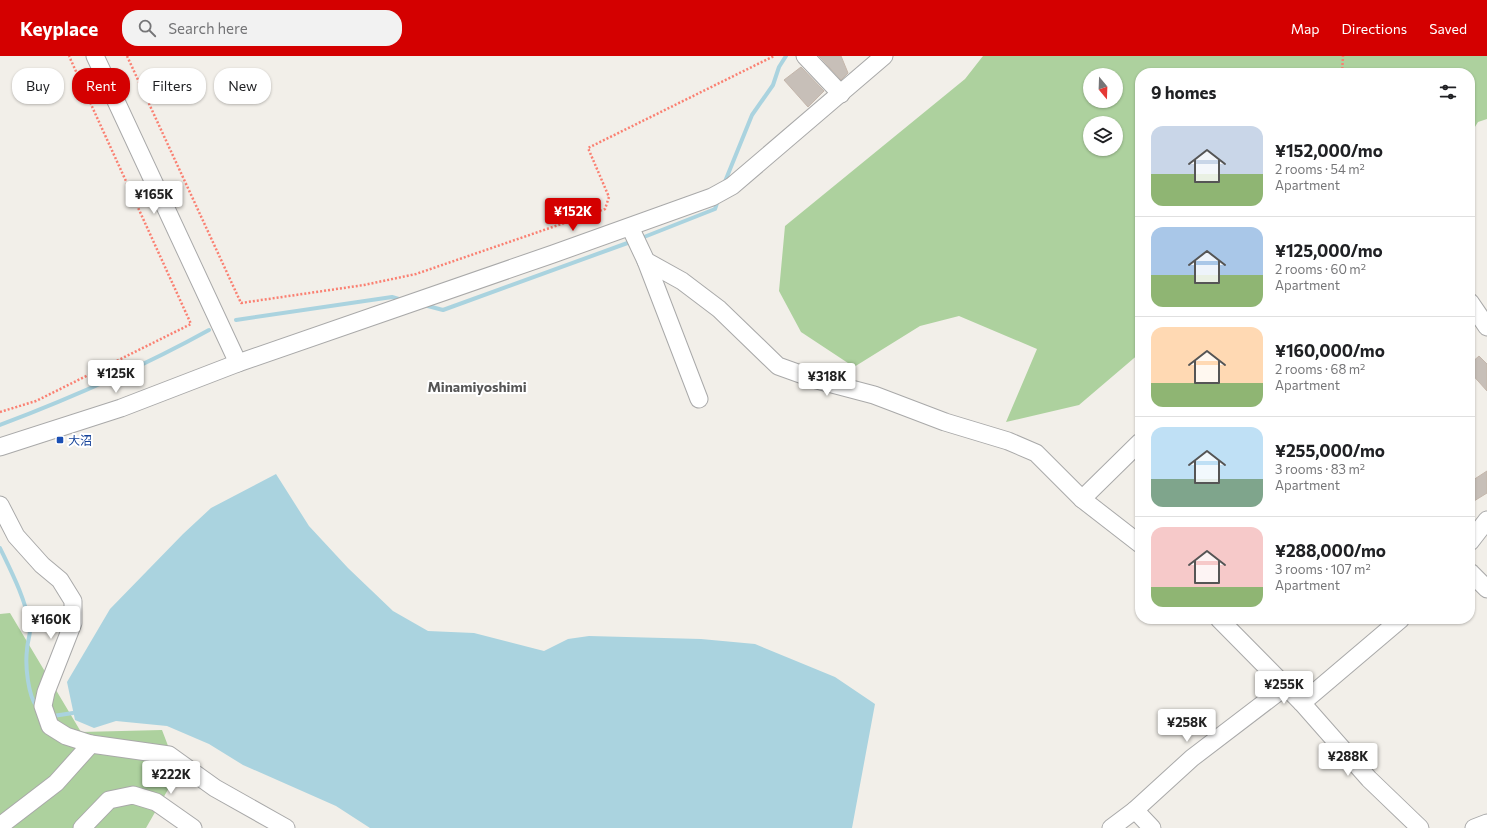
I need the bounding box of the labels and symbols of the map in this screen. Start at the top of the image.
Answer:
north arrow [1083,68,1123,108]
pin: ¥165K [126,181,182,215]
pin: ¥152K [545,198,601,232]
pin: ¥125K [88,360,144,394]
pin: ¥318K [799,363,855,397]
district label: Minamiyoshimi [427,378,527,395]
place label: 大沼 [68,433,92,447]
marker: 大沼 [55,435,65,445]
pin: ¥160K [23,606,79,640]
pin: ¥255K [1256,671,1312,705]
pin: ¥258K [1159,709,1215,743]
pin: ¥288K [1320,743,1376,777]
pin: ¥222K [143,761,199,795]

